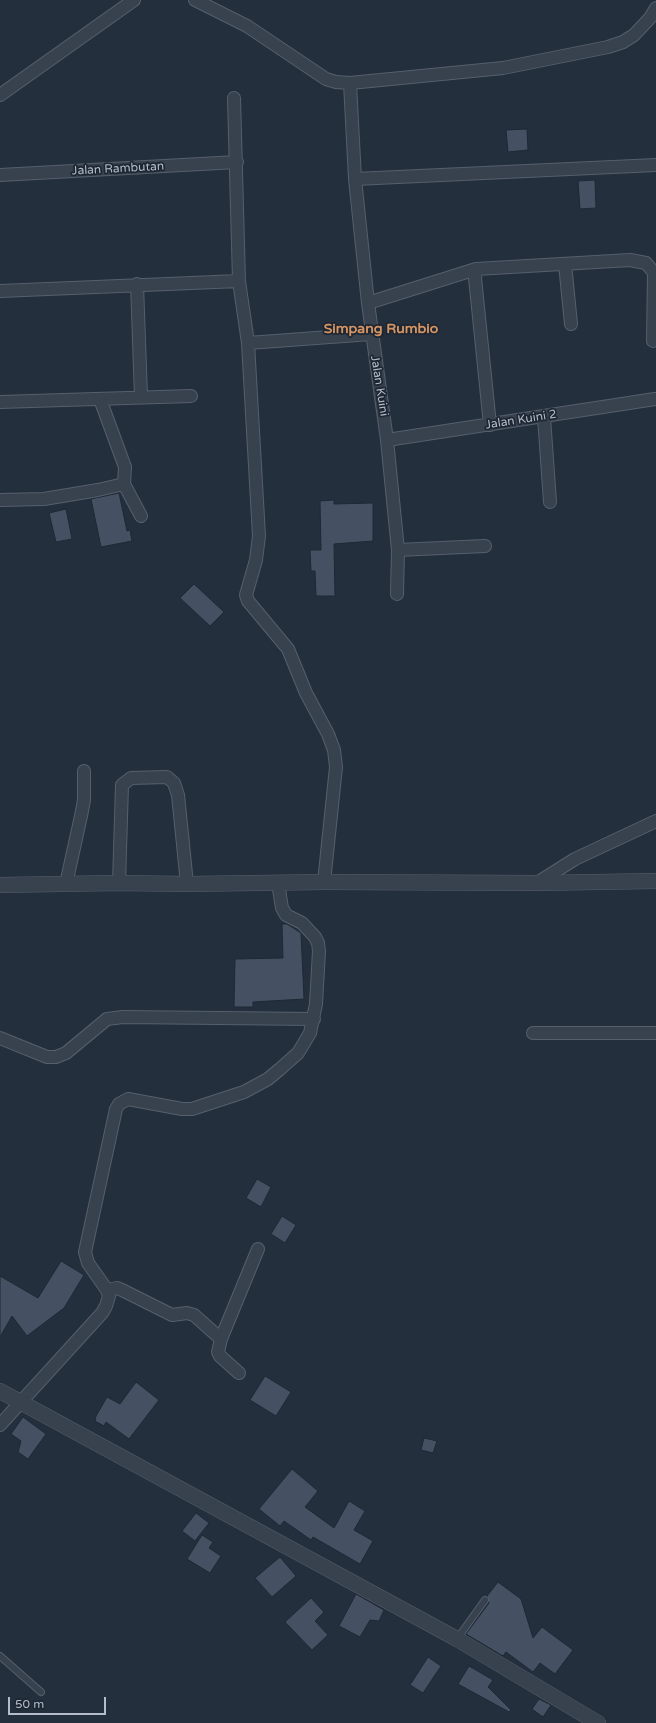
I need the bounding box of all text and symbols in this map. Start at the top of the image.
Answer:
street label: Jalan Rambutan [72,159,164,179]
district label: Simpang Rumbio [324,321,438,337]
street label: Jalan Kuini [367,355,391,417]
street label: Jalan Kuini 2 [484,407,558,433]
scale bar [10,1689,108,1715]
text: 50 m [15,1697,44,1711]

